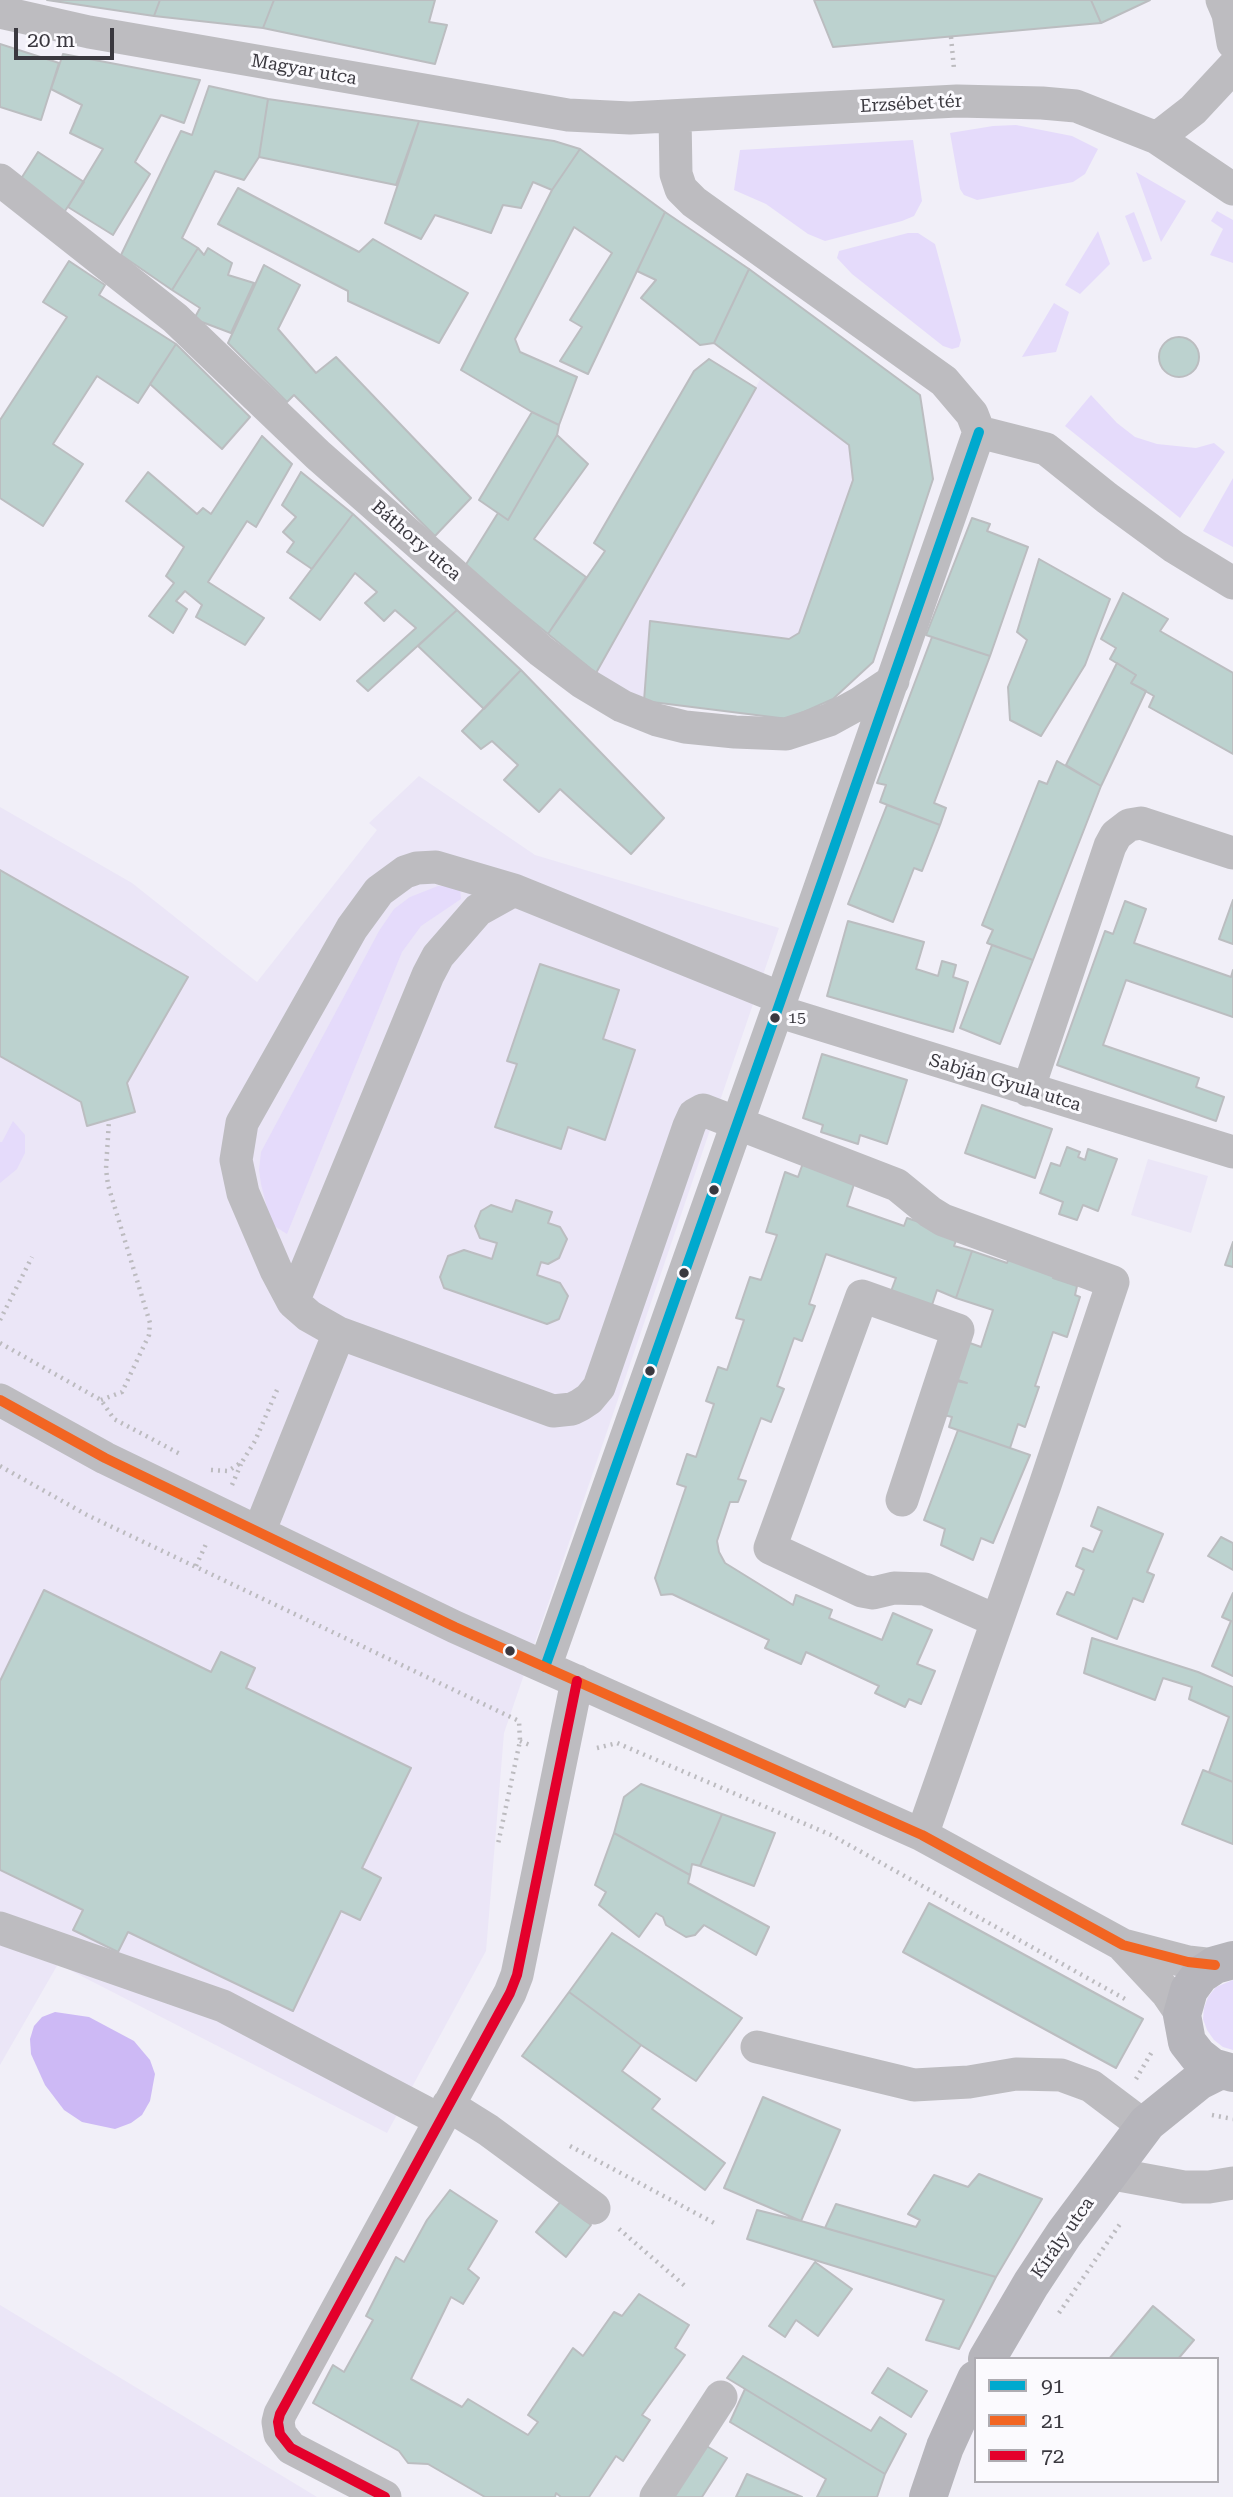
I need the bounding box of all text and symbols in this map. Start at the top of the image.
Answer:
scale bar [18,14,117,58]
text: 20 m [27,28,75,52]
street label: Magyar utca [250,50,358,90]
street label: Erzsébet tér [859,91,963,117]
street label: Báthory utca [367,496,465,586]
place label: 15 [788,1008,806,1028]
marker: 15 [768,1011,782,1025]
street label: Sabján Gyula utca [926,1050,1084,1116]
unlabelled marker [707,1183,721,1197]
unlabelled marker [677,1266,691,1280]
unlabelled marker [643,1364,657,1378]
unlabelled marker [503,1644,517,1658]
street label: Király utca [1027,2193,1099,2283]
legend [974,2357,1219,2483]
text: 91 [1041,2374,1065,2398]
text: 21 [1041,2409,1065,2433]
text: 72 [1041,2444,1065,2468]

